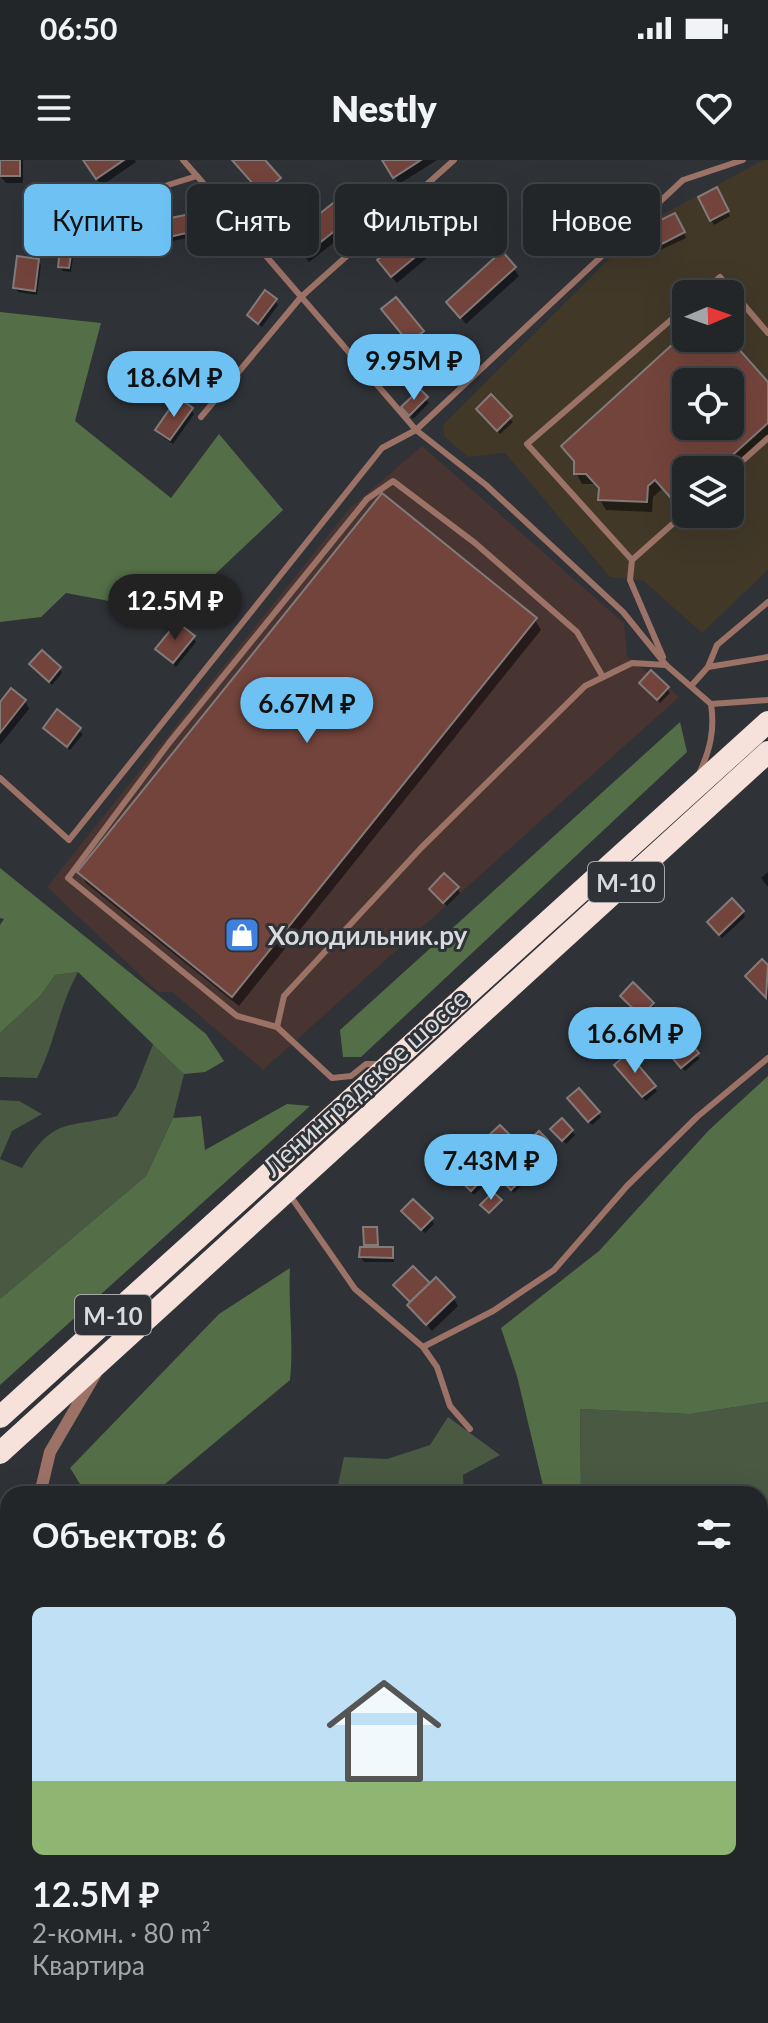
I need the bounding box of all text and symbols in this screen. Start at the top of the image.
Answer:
text: 06:50 [40,10,117,46]
icon: menu [32,86,76,130]
text: Nestly [331,86,437,130]
icon: heart [692,86,736,130]
chip: Купить [24,184,171,256]
chip: Снять [187,184,319,256]
chip: Фильтры [335,184,507,256]
chip: Новое [523,184,660,256]
north arrow [672,280,744,352]
map controls [672,280,744,528]
pin: 9.95M ₽ [340,334,488,402]
text: 9.95M ₽ [365,344,463,376]
pin: 18.6M ₽ [100,351,248,419]
text: 18.6M ₽ [125,361,223,393]
button: locate [672,368,744,440]
button: layers [672,456,744,528]
pin: 12.5M ₽ [101,574,249,642]
text: 12.5M ₽ [126,584,224,616]
pin: 6.67M ₽ [233,677,381,745]
text: 6.67M ₽ [258,687,356,719]
road number: М-10 [588,862,664,902]
shop icon: Холодильник.ру [223,916,261,954]
place label: Холодильник.ру [268,919,468,951]
street label: Ленинградское шоссе [255,981,474,1183]
pin: 16.6M ₽ [561,1007,709,1075]
text: 16.6M ₽ [586,1017,684,1049]
pin: 7.43M ₽ [417,1134,565,1202]
text: 7.43M ₽ [442,1144,540,1176]
road number: М-10 [75,1295,151,1335]
icon: filters [692,1512,736,1556]
text: Объектов: 6 [32,1514,226,1555]
icon: home [312,1659,456,1803]
text: 12.5M ₽ [32,1873,159,1914]
text: 2-комн. · 80 m² [32,1917,211,1949]
text: Квартира [32,1949,145,1981]

